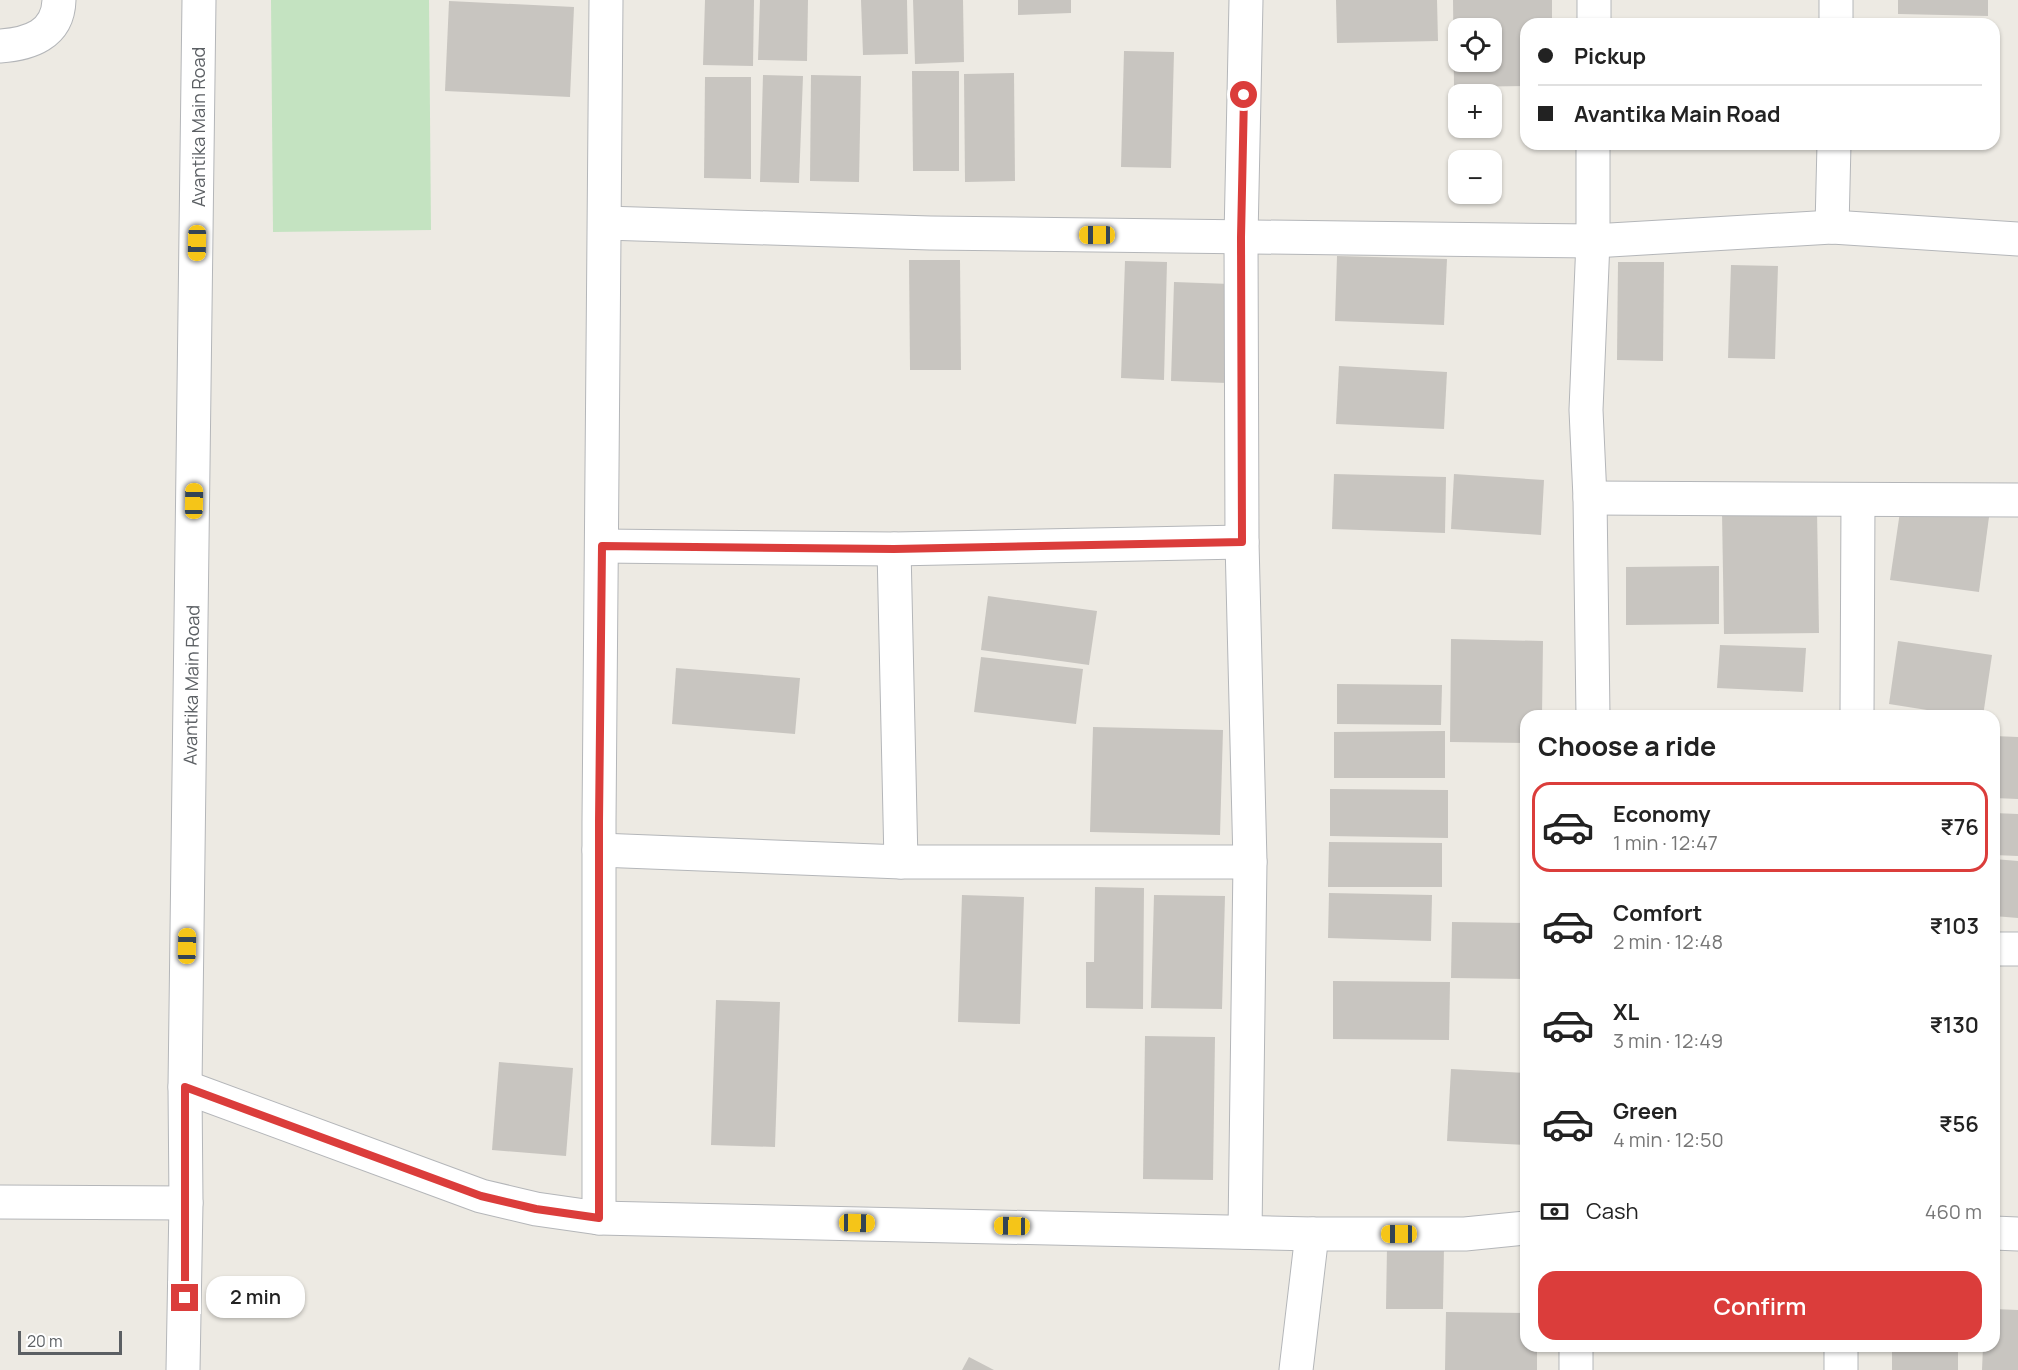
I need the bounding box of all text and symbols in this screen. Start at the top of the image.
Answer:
map controls [1448,18,1502,204]
button: locate [1448,18,1502,72]
text: Pickup [1574,41,1646,71]
street label: Avantika Main Road [186,47,210,207]
route start [1230,81,1257,108]
button: + [1448,84,1502,138]
text: Avantika Main Road [1574,99,1781,129]
button: − [1448,150,1502,204]
car [188,225,206,261]
car [1079,226,1115,244]
car [185,483,203,519]
street label: Avantika Main Road [178,605,204,765]
text: Choose a ride [1538,727,1716,764]
text: Economy [1613,799,1711,829]
icon: car [1541,800,1595,854]
text: ₹76 [1940,812,1979,842]
text: 1 min · 12:47 [1613,829,1718,856]
text: Comfort [1613,898,1702,928]
icon: car [1541,899,1595,953]
text: ₹103 [1930,911,1979,941]
car [178,928,196,964]
text: 2 min · 12:48 [1613,928,1723,955]
text: XL [1613,997,1639,1027]
icon: car [1541,998,1595,1052]
text: ₹130 [1930,1010,1979,1040]
text: 3 min · 12:49 [1613,1027,1723,1054]
text: Green [1613,1096,1678,1126]
icon: car [1541,1097,1595,1151]
text: ₹56 [1939,1109,1979,1139]
text: 4 min · 12:50 [1613,1126,1724,1153]
icon: cash [1538,1195,1571,1228]
text: Cash [1586,1196,1639,1226]
text: 460 m [1925,1198,1982,1225]
car [839,1214,875,1232]
car [994,1217,1030,1235]
car [1381,1225,1417,1243]
button: Confirm [1538,1271,1982,1340]
callout: 2 min [206,1277,305,1319]
text: 2 min [230,1283,281,1310]
route end [171,1284,198,1311]
scale bar [18,1328,122,1356]
text: 20 m [27,1330,63,1352]

